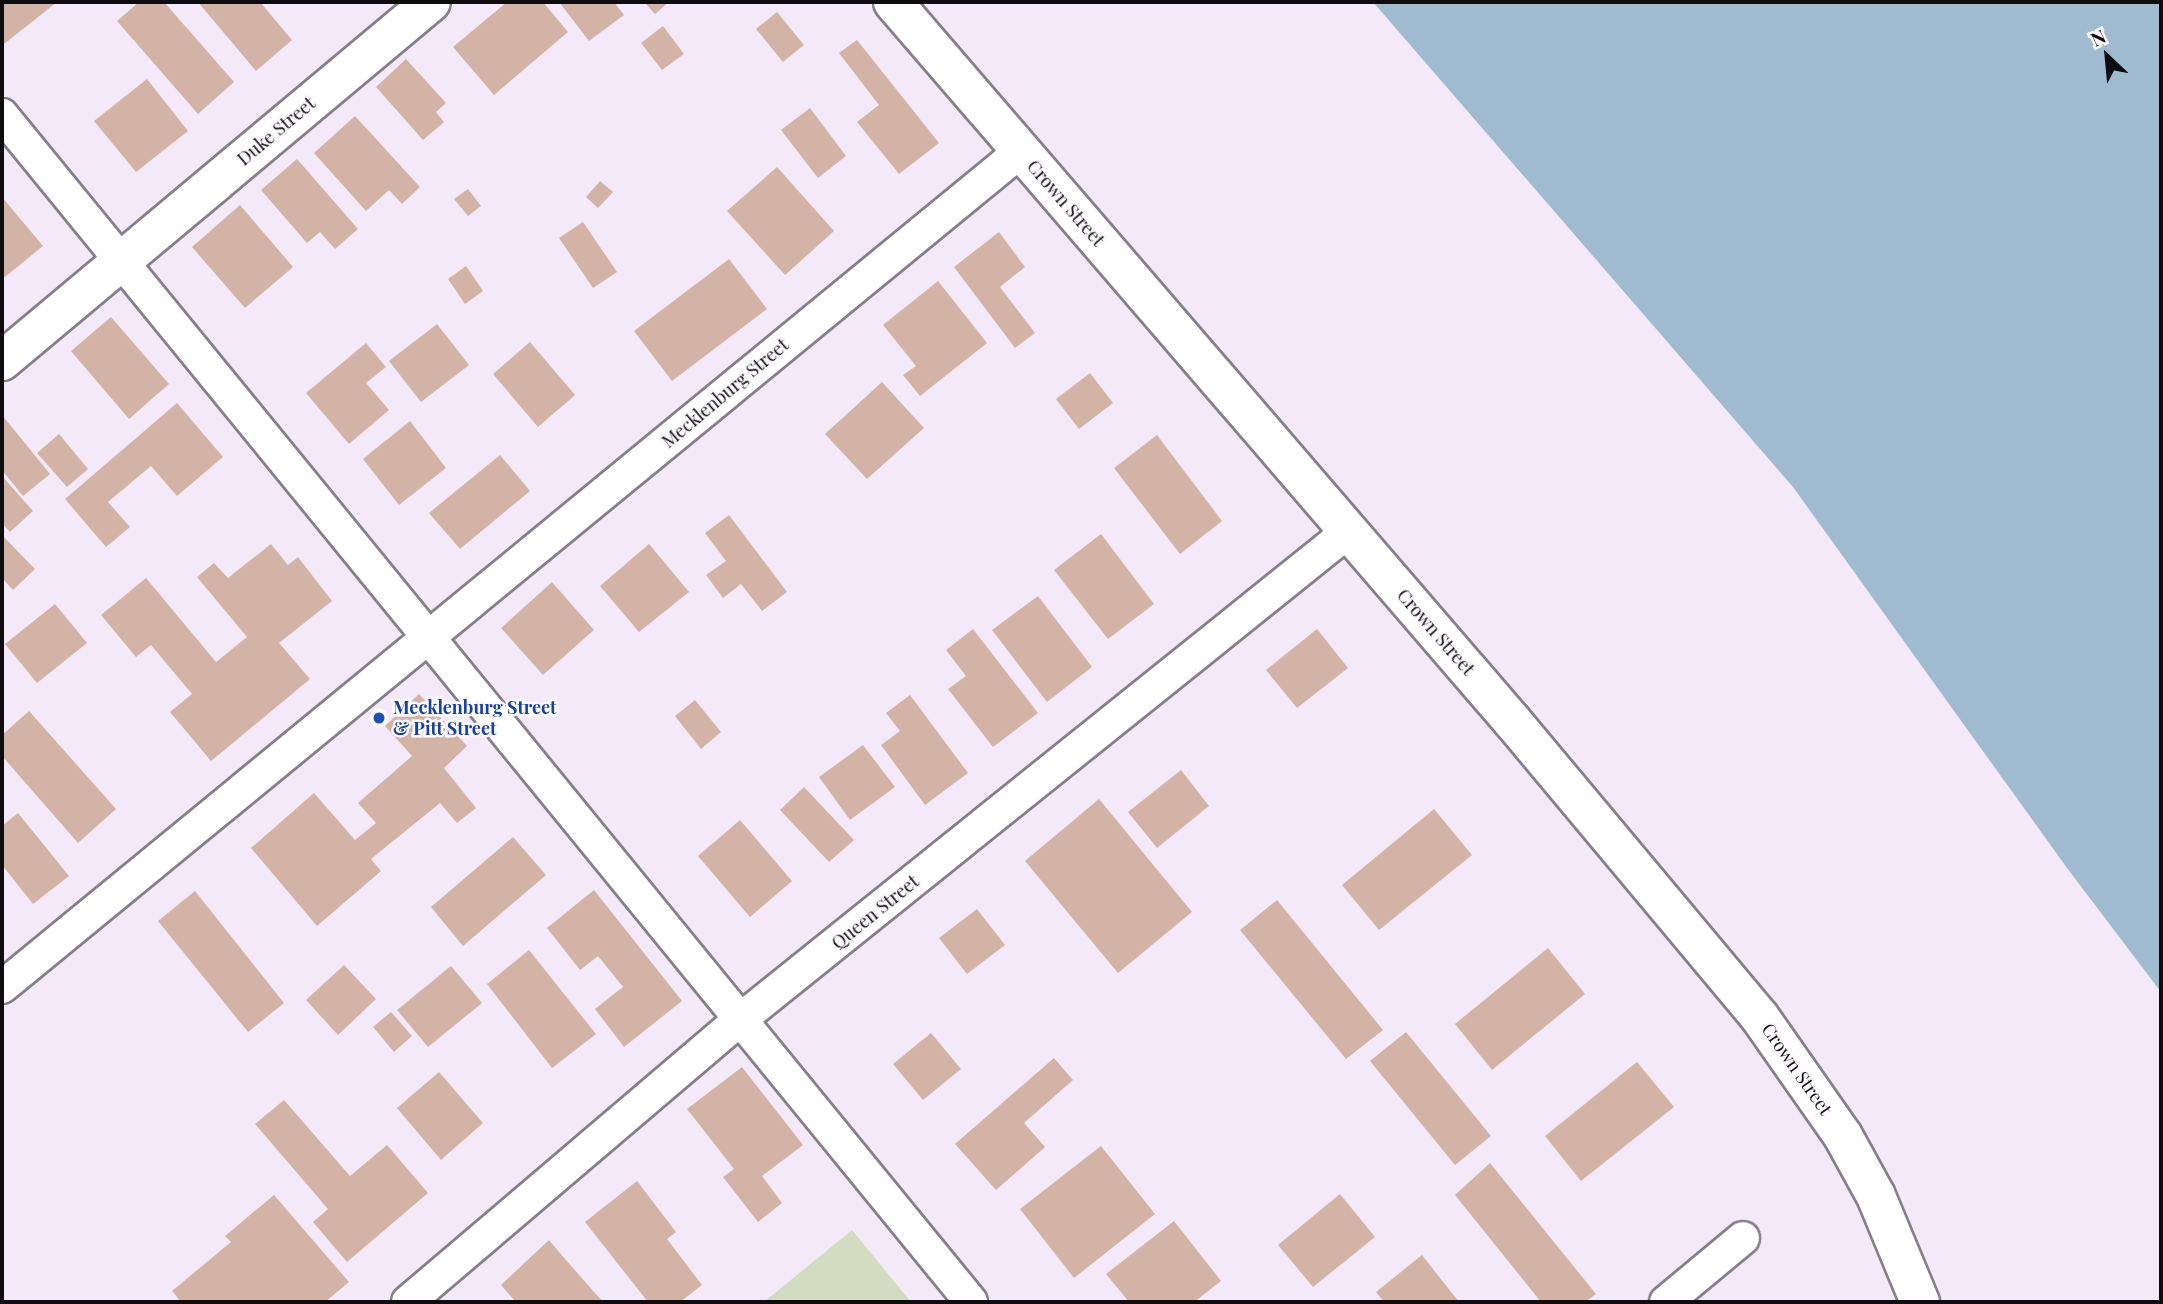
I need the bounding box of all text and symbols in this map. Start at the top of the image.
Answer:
north arrow [2072,21,2142,91]
text: N [2086,22,2110,52]
street label: Duke Street [233,92,319,170]
street label: Crown Street [1023,155,1109,251]
street label: Mecklenburg Street [657,334,793,452]
street label: Crown Street [1393,584,1479,680]
place label: Mecklenburg Street & Pitt Street [393,697,556,740]
marker: Mecklenburg Street & Pitt Street [371,710,387,726]
street label: Queen Street [827,870,923,954]
street label: Crown Street [1757,1019,1837,1119]

